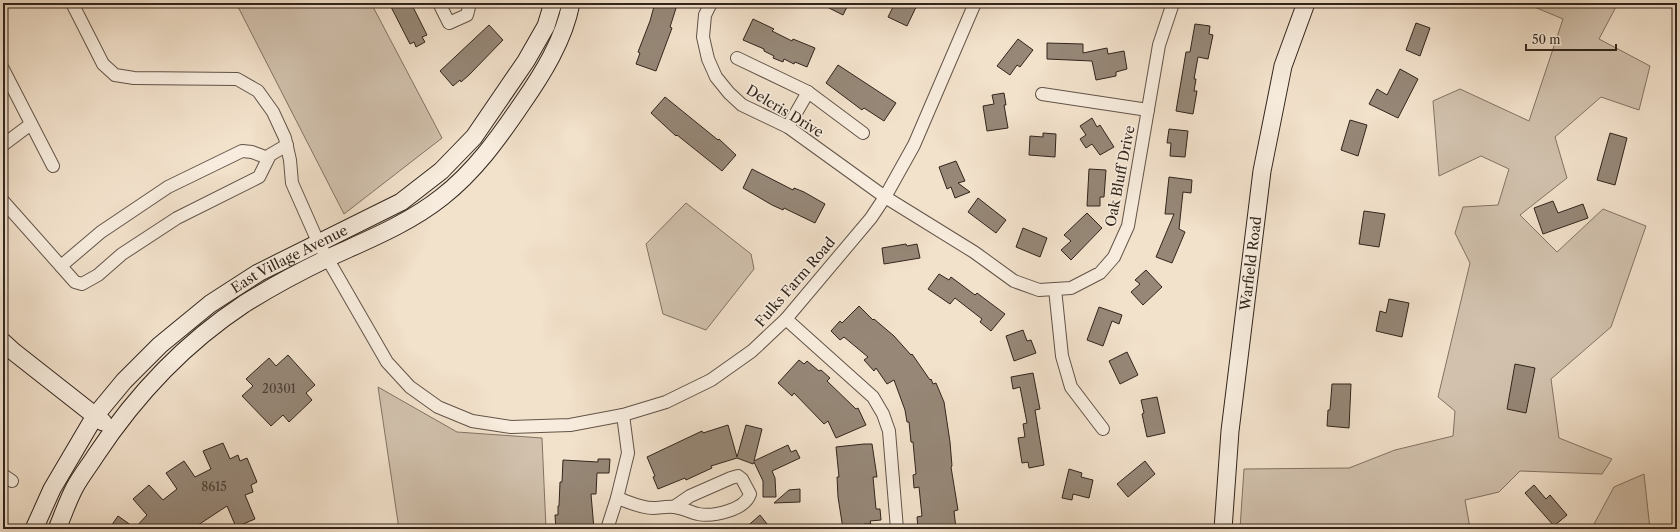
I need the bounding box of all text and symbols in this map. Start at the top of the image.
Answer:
scale bar [1526,26,1616,52]
text: 50 m [1532,32,1561,47]
street label: Delcris Drive [743,81,827,141]
street label: Oak Bluff Drive [1101,124,1139,228]
street label: Warfield Road [1236,215,1265,313]
street label: East Village Avenue [228,221,351,297]
street label: Fulks Farm Road [751,233,839,331]
house number: 20301 [262,381,296,396]
house number: 8615 [201,479,227,494]

